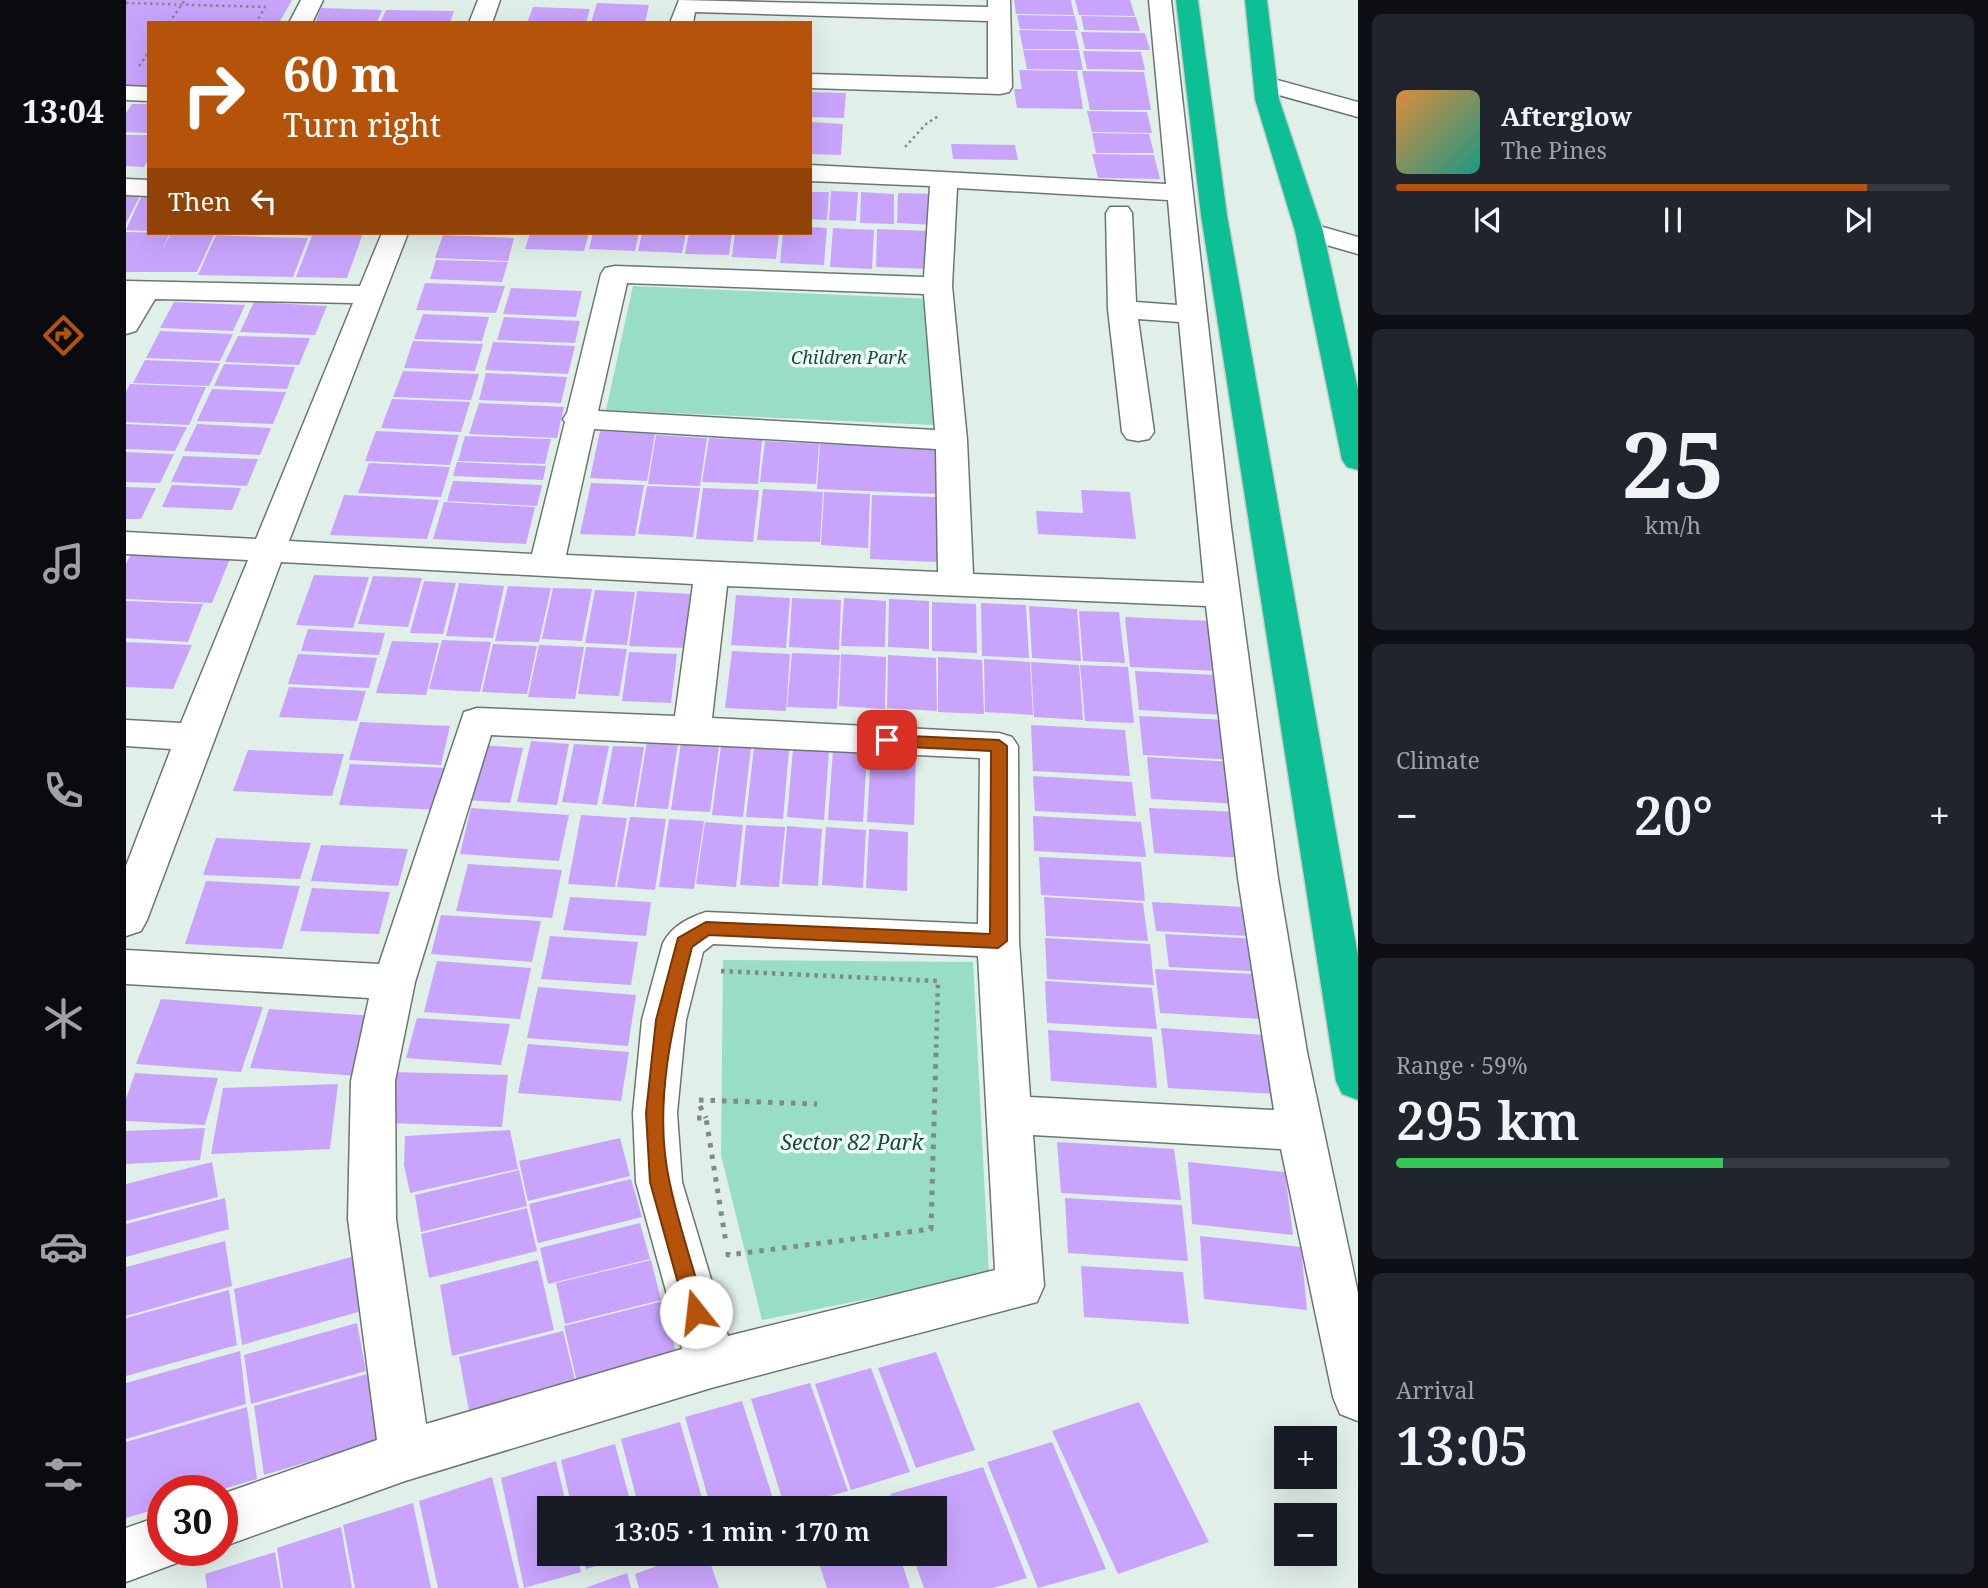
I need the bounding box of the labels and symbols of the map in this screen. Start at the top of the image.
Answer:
park label: Children Park [791,345,908,369]
pin [857,710,917,770]
park label: Sector 82 Park [781,1128,925,1156]
position arrow [659,1275,733,1349]
speed limit sign: 30 [147,1475,238,1566]

